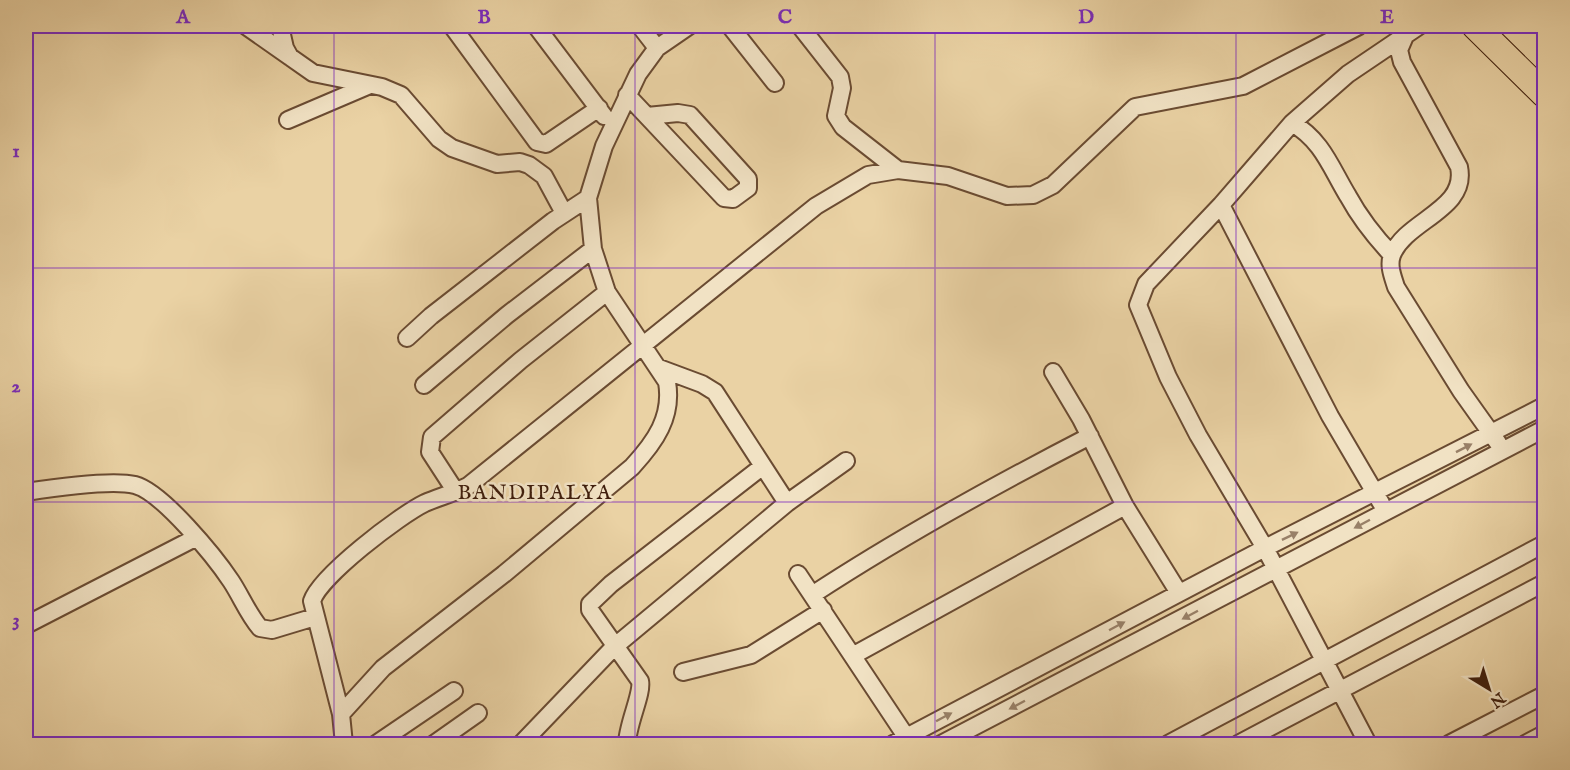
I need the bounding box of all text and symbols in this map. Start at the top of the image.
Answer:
text: A [175,5,191,30]
text: B [477,5,491,30]
text: C [778,5,792,30]
text: D [1078,5,1094,30]
text: E [1380,5,1394,30]
text: 1 [12,139,20,164]
text: 2 [11,374,21,399]
one-way arrow [1455,443,1472,453]
district label: BANDIPALYA [457,480,613,507]
one-way arrow [1354,519,1371,529]
one-way arrow [1281,531,1298,540]
text: 3 [12,608,20,633]
one-way arrow [1181,610,1198,620]
one-way arrow [1108,621,1125,631]
north arrow [1459,659,1519,719]
text: N [1485,686,1509,711]
one-way arrow [1008,700,1025,710]
one-way arrow [936,712,953,722]

